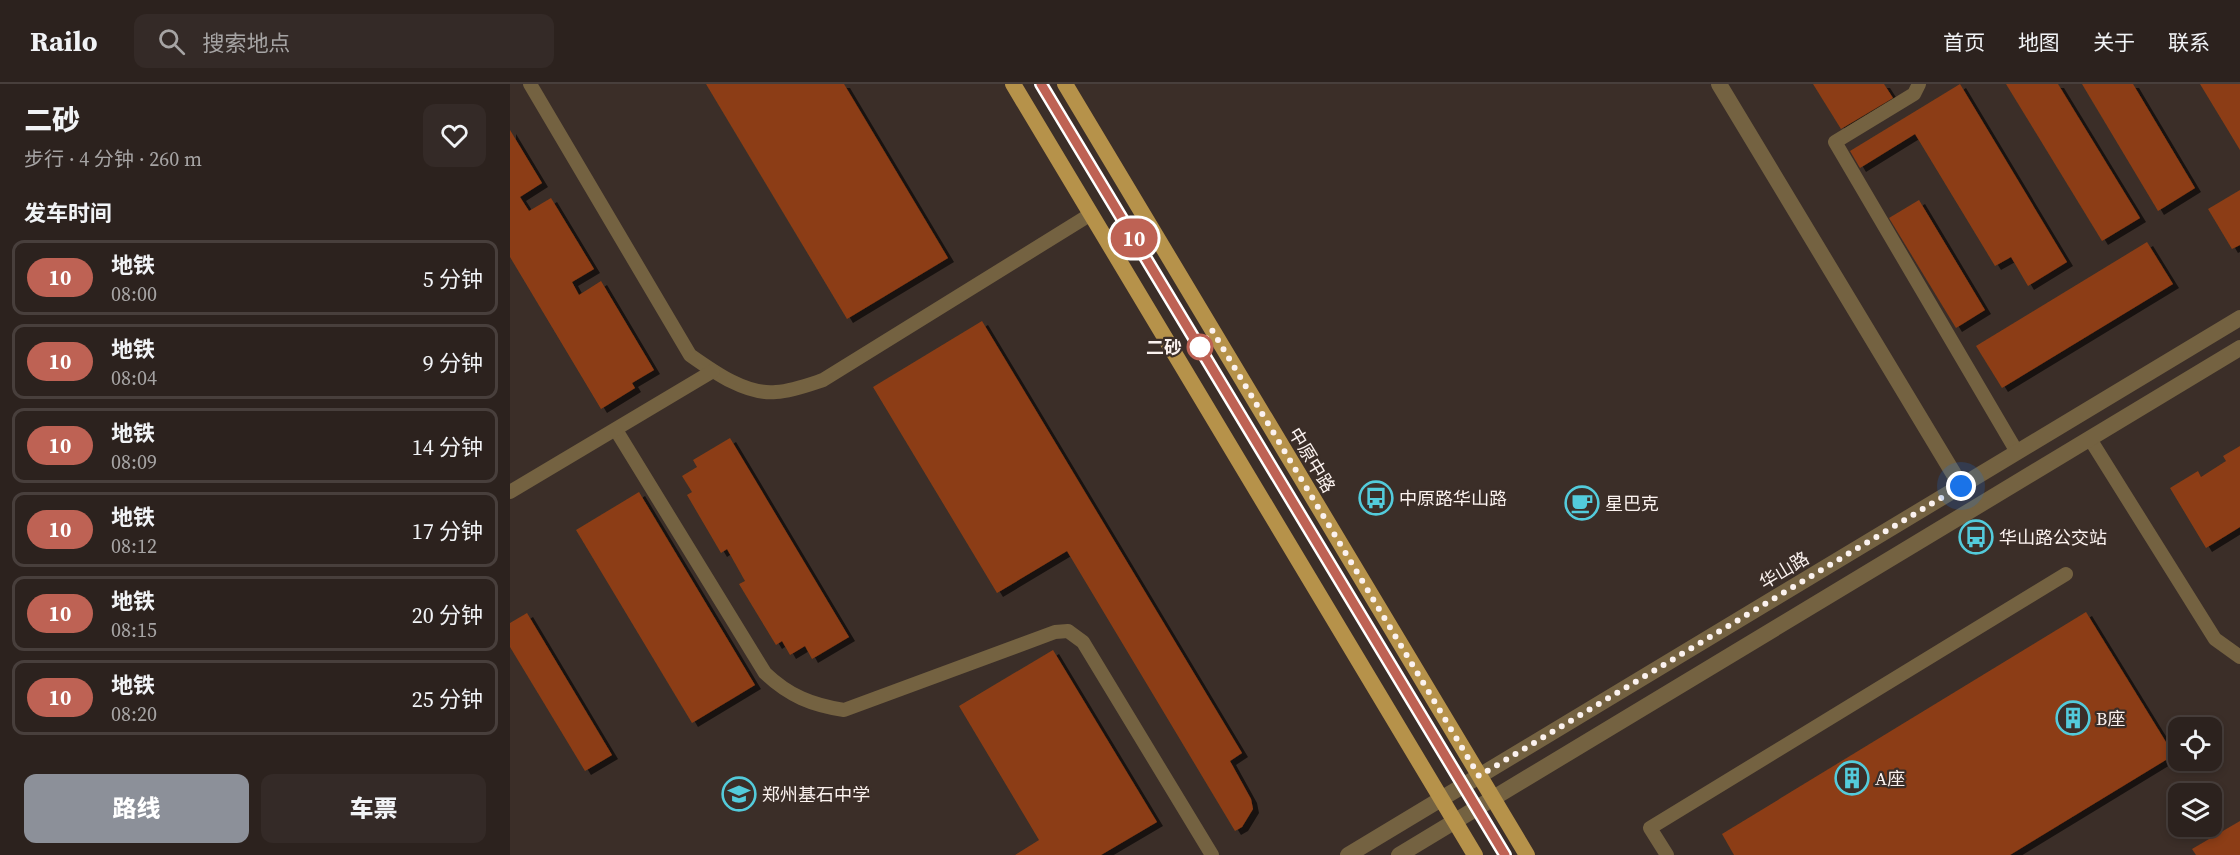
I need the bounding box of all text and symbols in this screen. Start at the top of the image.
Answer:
search box [134,14,554,68]
text: Railo [30,22,98,60]
icon: search [155,25,188,58]
text: 搜索地点 [203,28,291,58]
text: 首页 [1943,28,1985,57]
text: 地图 [2018,28,2060,57]
text: 关于 [2093,28,2135,57]
text: 联系 [2168,28,2210,57]
text: 二砂 [24,101,80,139]
button: heart [423,104,486,167]
text: 步行 · 4 分钟 · 260 m [24,145,202,173]
text: 发车时间 [24,198,112,228]
line badge: 10 [1107,218,1161,258]
text: 10 [1123,224,1145,253]
text: 地铁 [111,250,155,280]
text: 10 [49,263,71,292]
text: 5 分钟 [423,264,483,294]
text: 08:00 [111,280,157,308]
text: 地铁 [111,334,155,364]
marker: 二砂 [1187,334,1213,360]
place label: 二砂 [1146,335,1182,360]
text: 10 [49,347,71,376]
text: 9 分钟 [423,348,483,378]
text: 08:04 [111,364,157,392]
text: 地铁 [111,418,155,448]
street label: 中原中路 [1283,423,1341,497]
text: 10 [49,431,71,460]
text: 14 分钟 [412,432,483,462]
text: 08:09 [111,448,157,476]
your location [1946,471,1976,501]
bus stop icon: 中原路华山路 [1358,480,1394,516]
cafe icon: 星巴克 [1564,485,1600,521]
place label: 中原路华山路 [1399,486,1507,511]
place label: 星巴克 [1605,491,1659,516]
text: 地铁 [111,502,155,532]
text: 10 [49,515,71,544]
text: 17 分钟 [412,516,483,546]
bus stop icon: 华山路公交站 [1958,519,1994,555]
place label: 华山路公交站 [1999,525,2107,550]
text: 08:12 [111,532,157,560]
street label: 华山路 [1754,545,1814,595]
text: 地铁 [111,586,155,616]
text: 10 [49,599,71,628]
text: 20 分钟 [412,600,483,630]
text: 08:15 [111,616,157,644]
text: 地铁 [111,670,155,700]
text: 10 [49,683,71,712]
text: 25 分钟 [412,684,483,714]
text: 08:20 [111,700,157,728]
building icon: B座 [2055,700,2091,736]
place label: B座 [2096,706,2125,731]
map controls [2168,717,2222,837]
button: locate [2168,717,2222,771]
building icon: A座 [1834,760,1870,796]
place label: A座 [1875,766,1905,791]
button: 路线 [24,774,249,843]
button: 车票 [261,774,486,843]
school or university icon: 郑州基石中学 [721,776,757,812]
place label: 郑州基石中学 [762,782,870,807]
button: layers [2168,783,2222,837]

